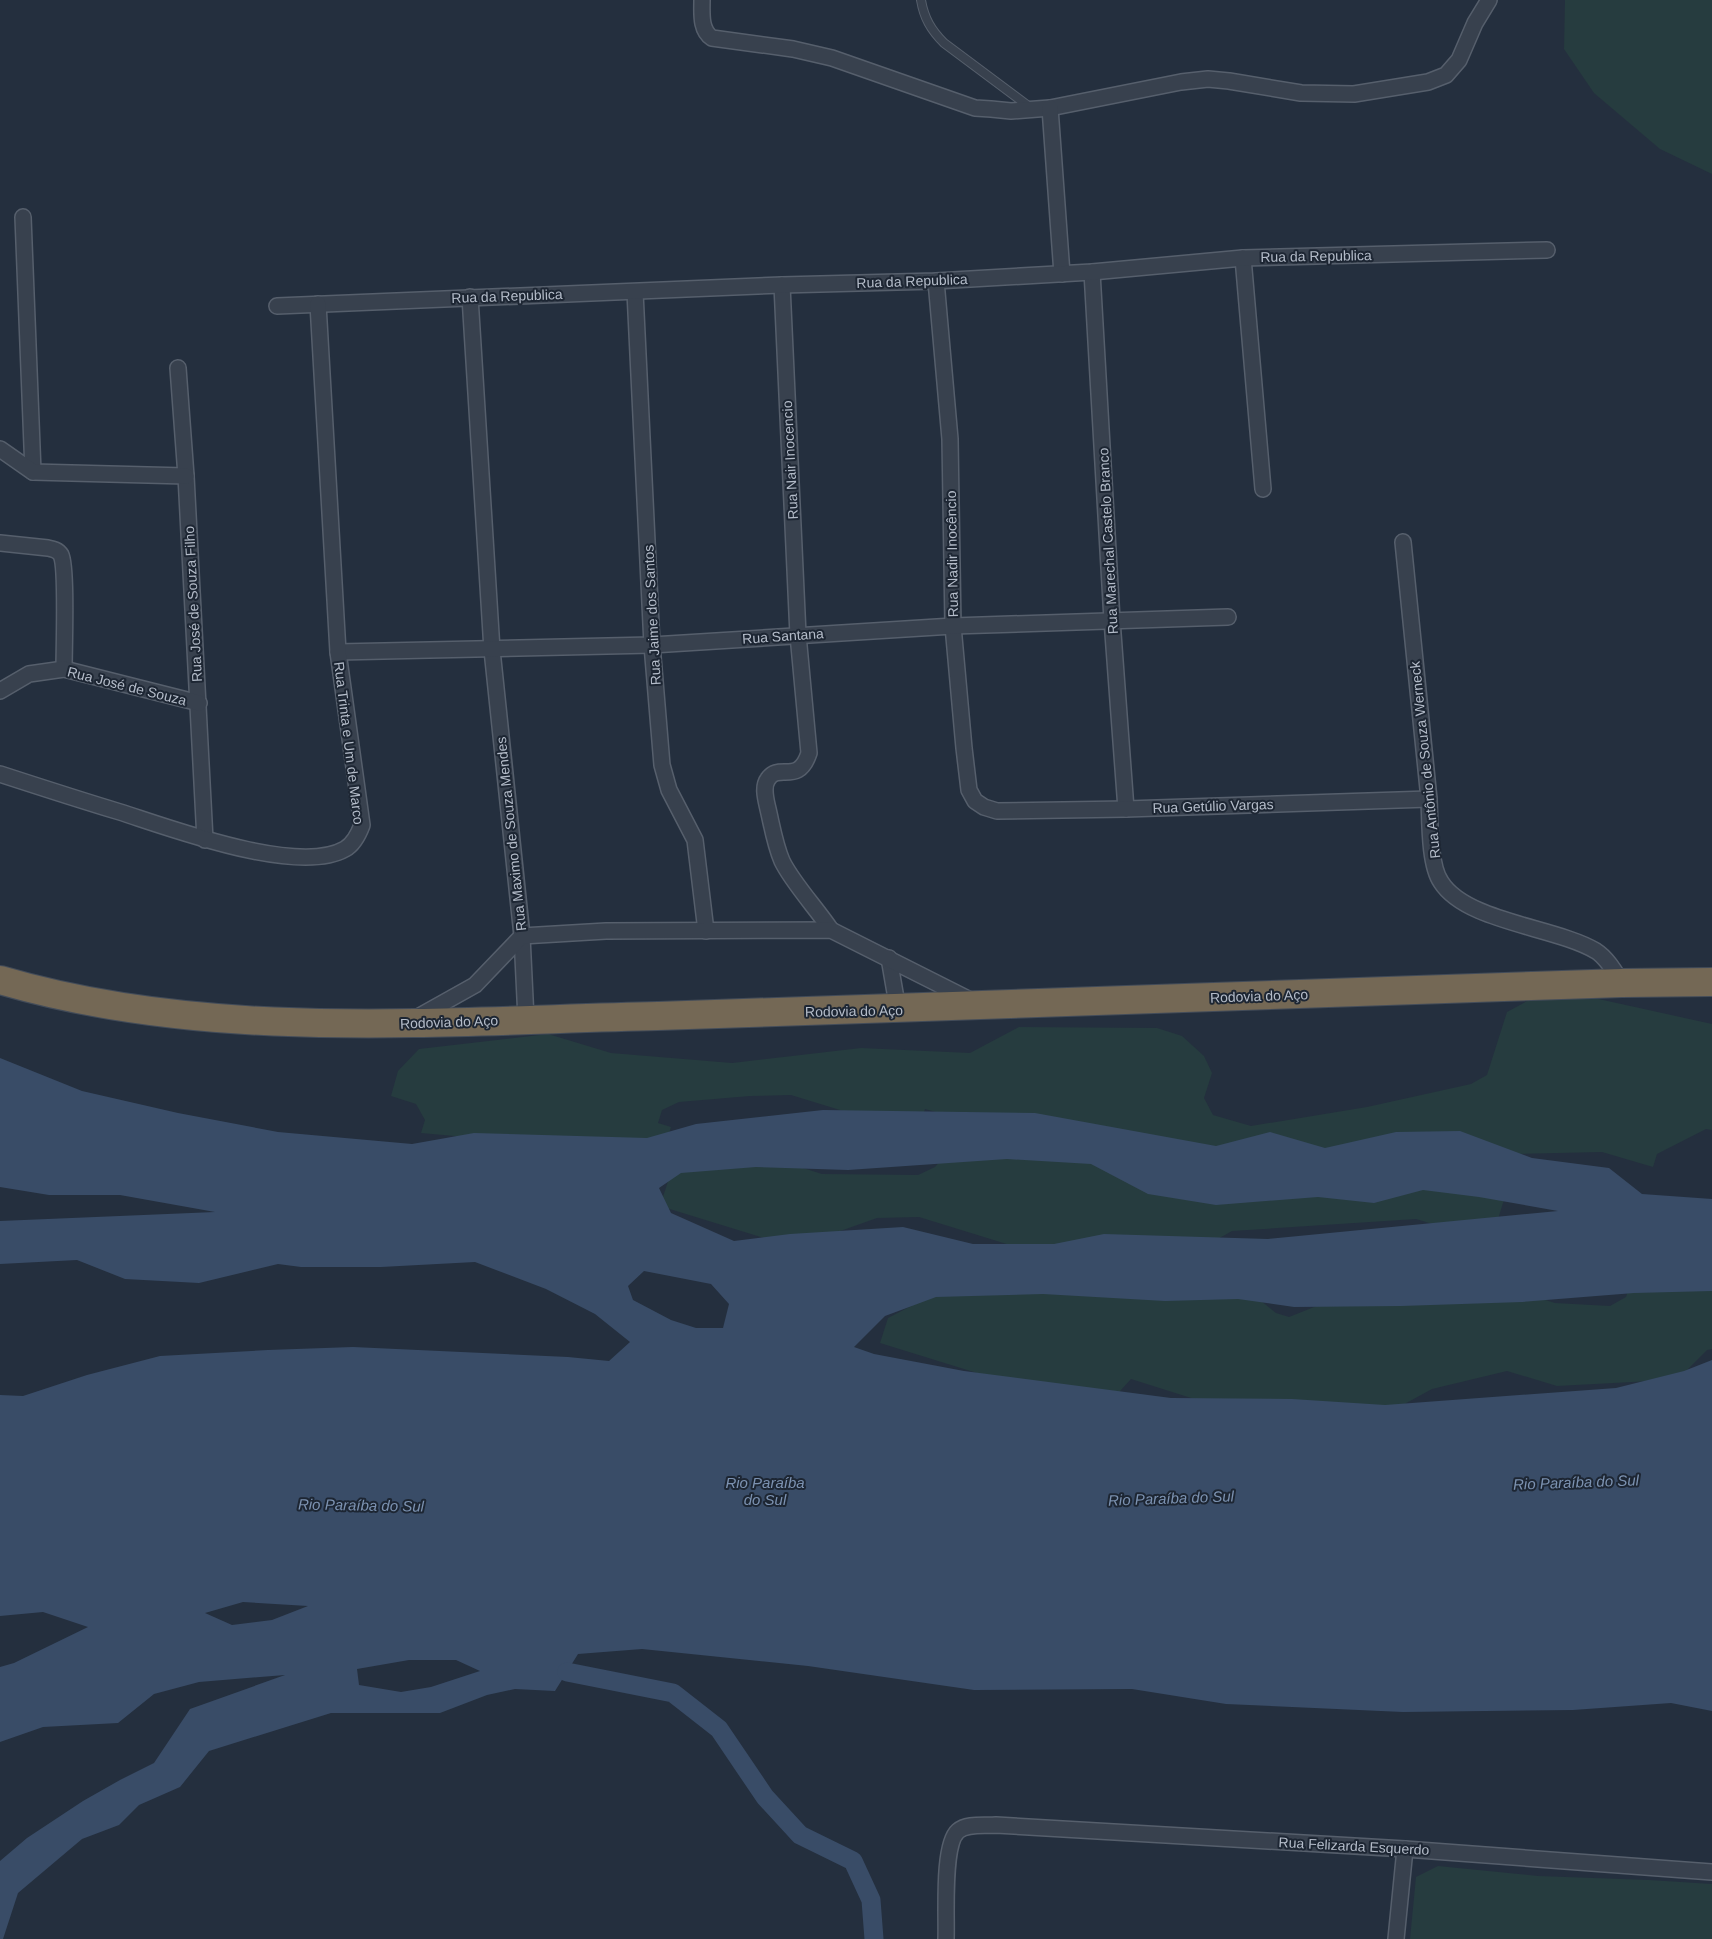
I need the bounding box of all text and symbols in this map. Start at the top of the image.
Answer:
street label: Rua da Republica [1260,247,1372,265]
street label: Rua da Republica [856,271,968,291]
street label: Rua da Republica [451,286,563,306]
street label: Rua Nair Inocencio [779,400,801,520]
street label: Rua Marechal Castelo Branco [1095,447,1121,635]
street label: Rua Nadir Inocêncio [943,490,961,618]
street label: Rua José de Souza Filho [181,525,205,683]
street label: Rua Jaime dos Santos [640,544,664,686]
street label: Rua Santana [742,625,825,647]
street label: Rua Antônio de Souza Werneck [1407,660,1443,859]
street label: Rua Trinta e Um de Marco [331,661,367,826]
street label: Rua José de Souza [66,663,188,709]
street label: Rua Maximo de Souza Mendes [493,736,529,932]
street label: Rua Getúlio Vargas [1152,796,1274,816]
street label: Rodovia do Aço [1210,986,1308,1006]
street label: Rodovia do Aço [805,1002,903,1020]
street label: Rodovia do Aço [400,1012,498,1032]
water label: Rio Paraíba do Sul [1513,1471,1640,1493]
water label: Rio Paraíba do Sul [725,1474,805,1508]
water label: Rio Paraíba do Sul [1108,1487,1235,1509]
water label: Rio Paraíba do Sul [298,1495,425,1515]
street label: Rua Felizarda Esquerdo [1278,1834,1430,1858]

